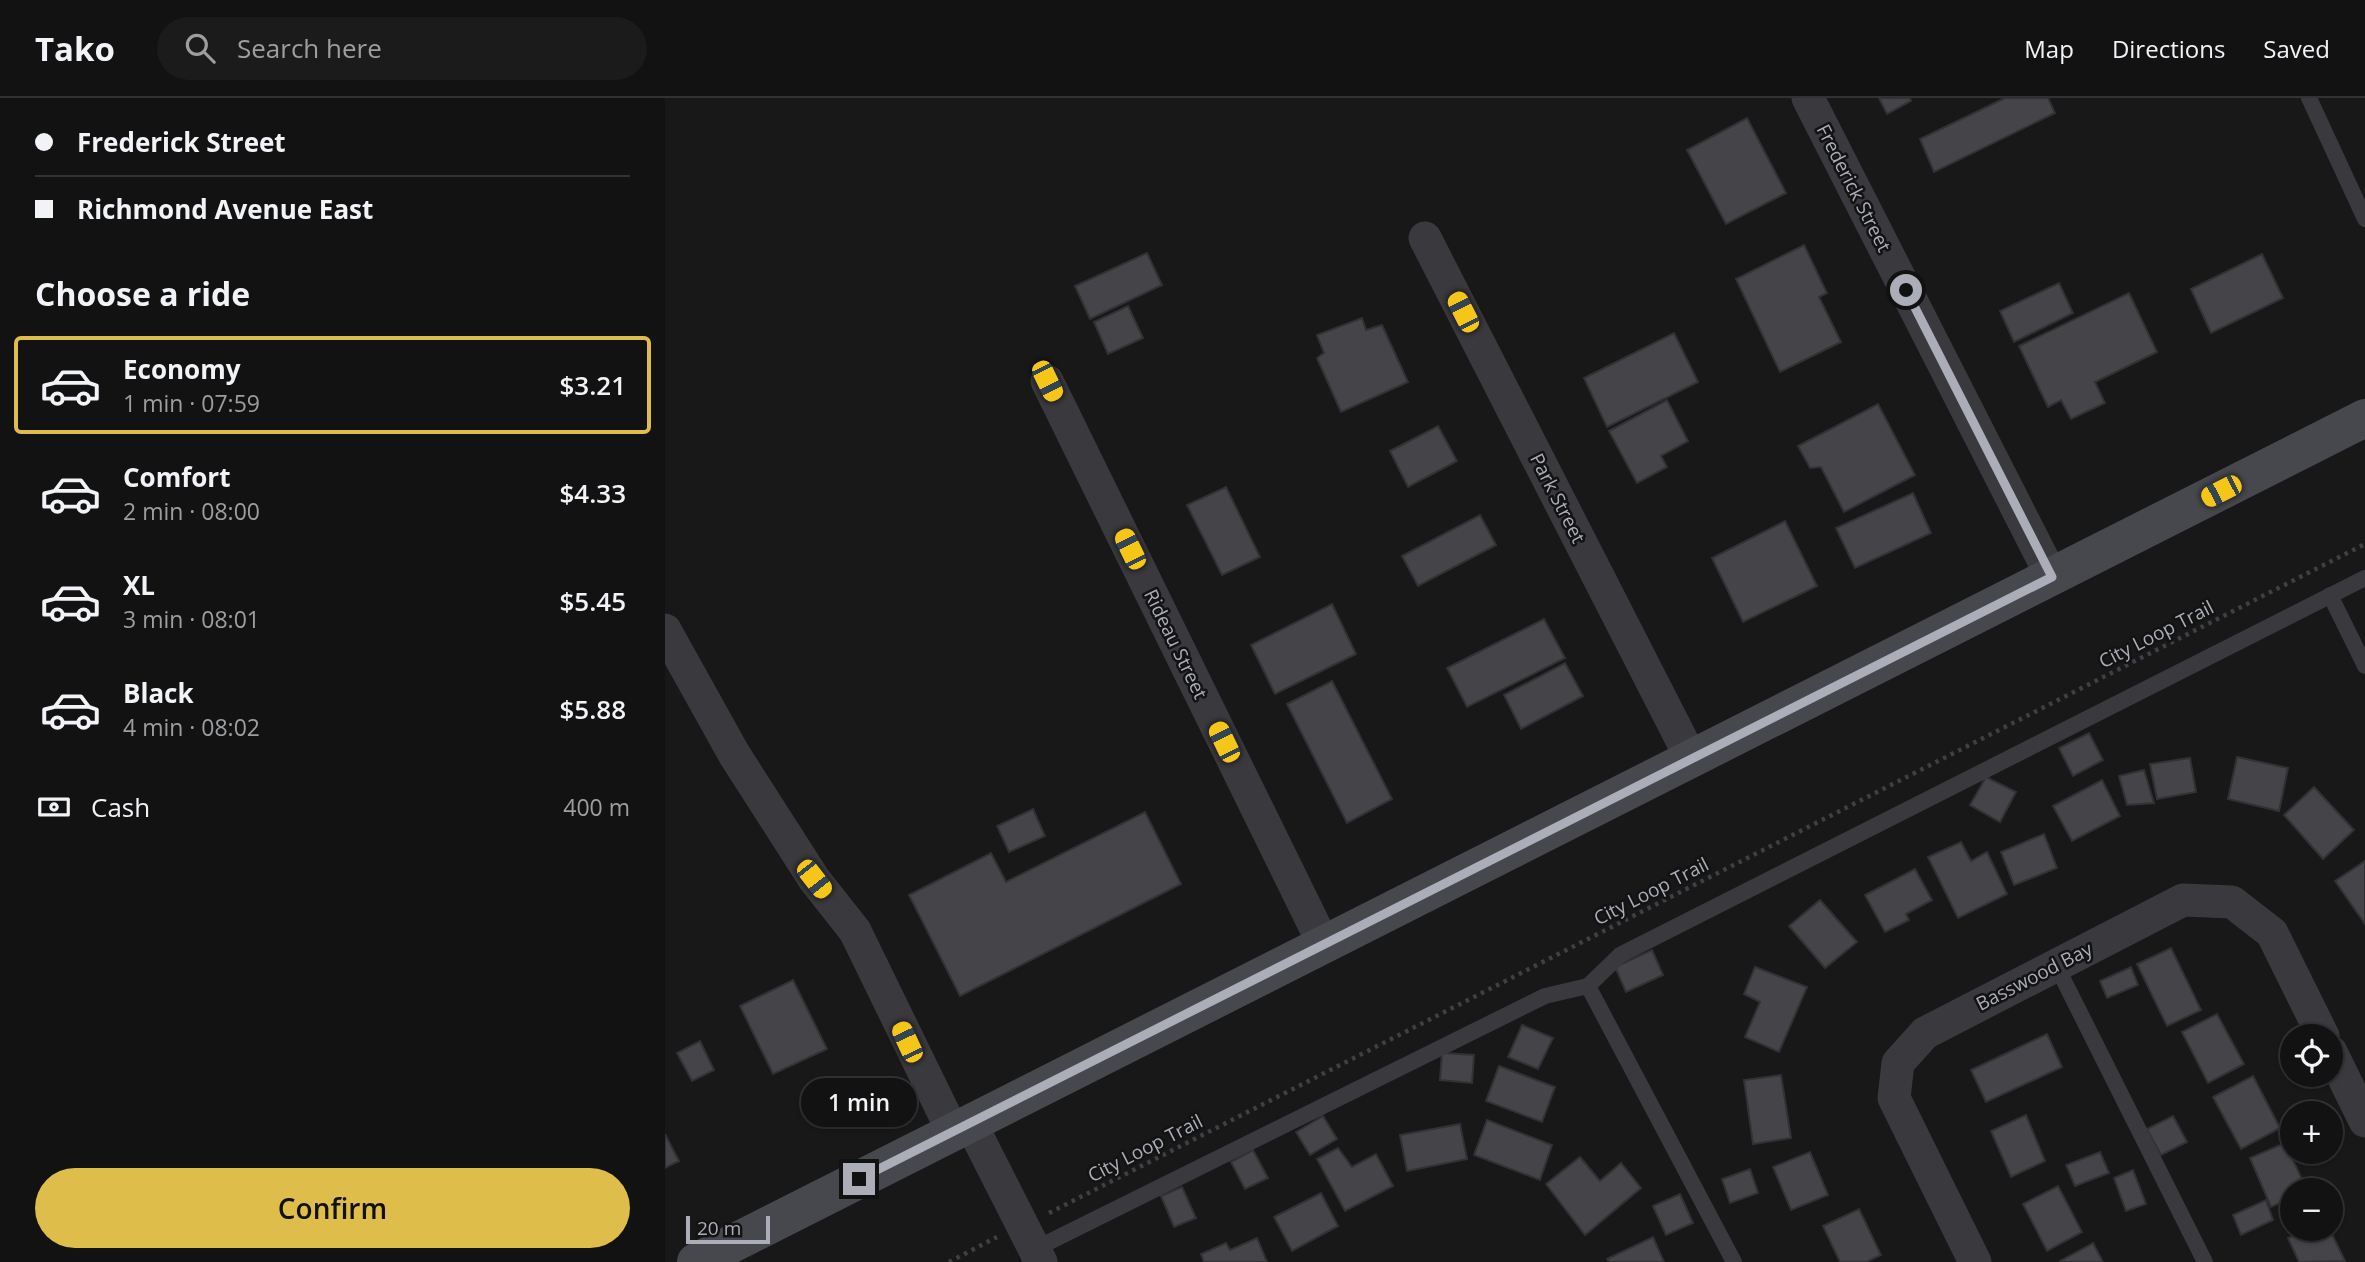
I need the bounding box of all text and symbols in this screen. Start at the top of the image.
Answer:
search box [157,17,647,80]
text: Tako [35,26,115,71]
icon: search [181,29,219,67]
text: Search here [237,30,382,66]
text: Map [2024,32,2074,65]
text: Directions [2112,32,2225,65]
text: Saved [2263,32,2330,65]
street label: Frederick Street [1811,120,1898,257]
text: Frederick Street [77,124,286,160]
text: Richmond Avenue East [77,191,373,227]
text: Choose a ride [35,272,250,315]
route start [1890,274,1922,306]
car [1445,289,1482,335]
text: Economy [123,351,241,387]
icon: car [39,354,102,417]
car [1029,358,1066,404]
text: $3.21 [559,367,626,403]
text: 1 min · 07:59 [123,387,260,419]
street label: Park Street [1524,449,1592,548]
text: Comfort [123,459,230,495]
icon: car [39,462,102,525]
car [2198,472,2245,510]
text: $4.33 [559,475,626,511]
text: 2 min · 08:00 [123,495,260,527]
car [1112,526,1149,572]
text: XL [123,567,155,603]
icon: car [39,570,102,633]
text: $5.45 [559,583,626,619]
street label: Rideau Street [1138,585,1214,703]
street label: City Loop Trail [2094,594,2218,674]
text: 3 min · 08:01 [123,603,260,635]
text: Black [123,675,194,711]
icon: car [39,678,102,741]
text: $5.88 [559,691,626,727]
text: 4 min · 08:02 [123,711,260,743]
car [1206,719,1243,765]
icon: cash [35,788,73,826]
text: Cash [91,789,150,825]
text: 400 m [563,791,630,823]
street label: City Loop Trail [1589,851,1713,931]
car [793,856,836,902]
street label: Basswood Bay [1971,935,2097,1017]
car [889,1019,926,1065]
map controls [2280,1024,2343,1241]
button: locate [2280,1024,2343,1087]
callout: 1 min [801,1077,917,1126]
text: 1 min [828,1086,890,1118]
button: + [2280,1101,2343,1164]
street label: City Loop Trail [1083,1108,1207,1188]
route end [843,1163,875,1195]
button: Confirm [35,1168,630,1248]
button: − [2280,1178,2343,1241]
scale bar [686,1213,770,1245]
text: 20 m [697,1215,741,1241]

